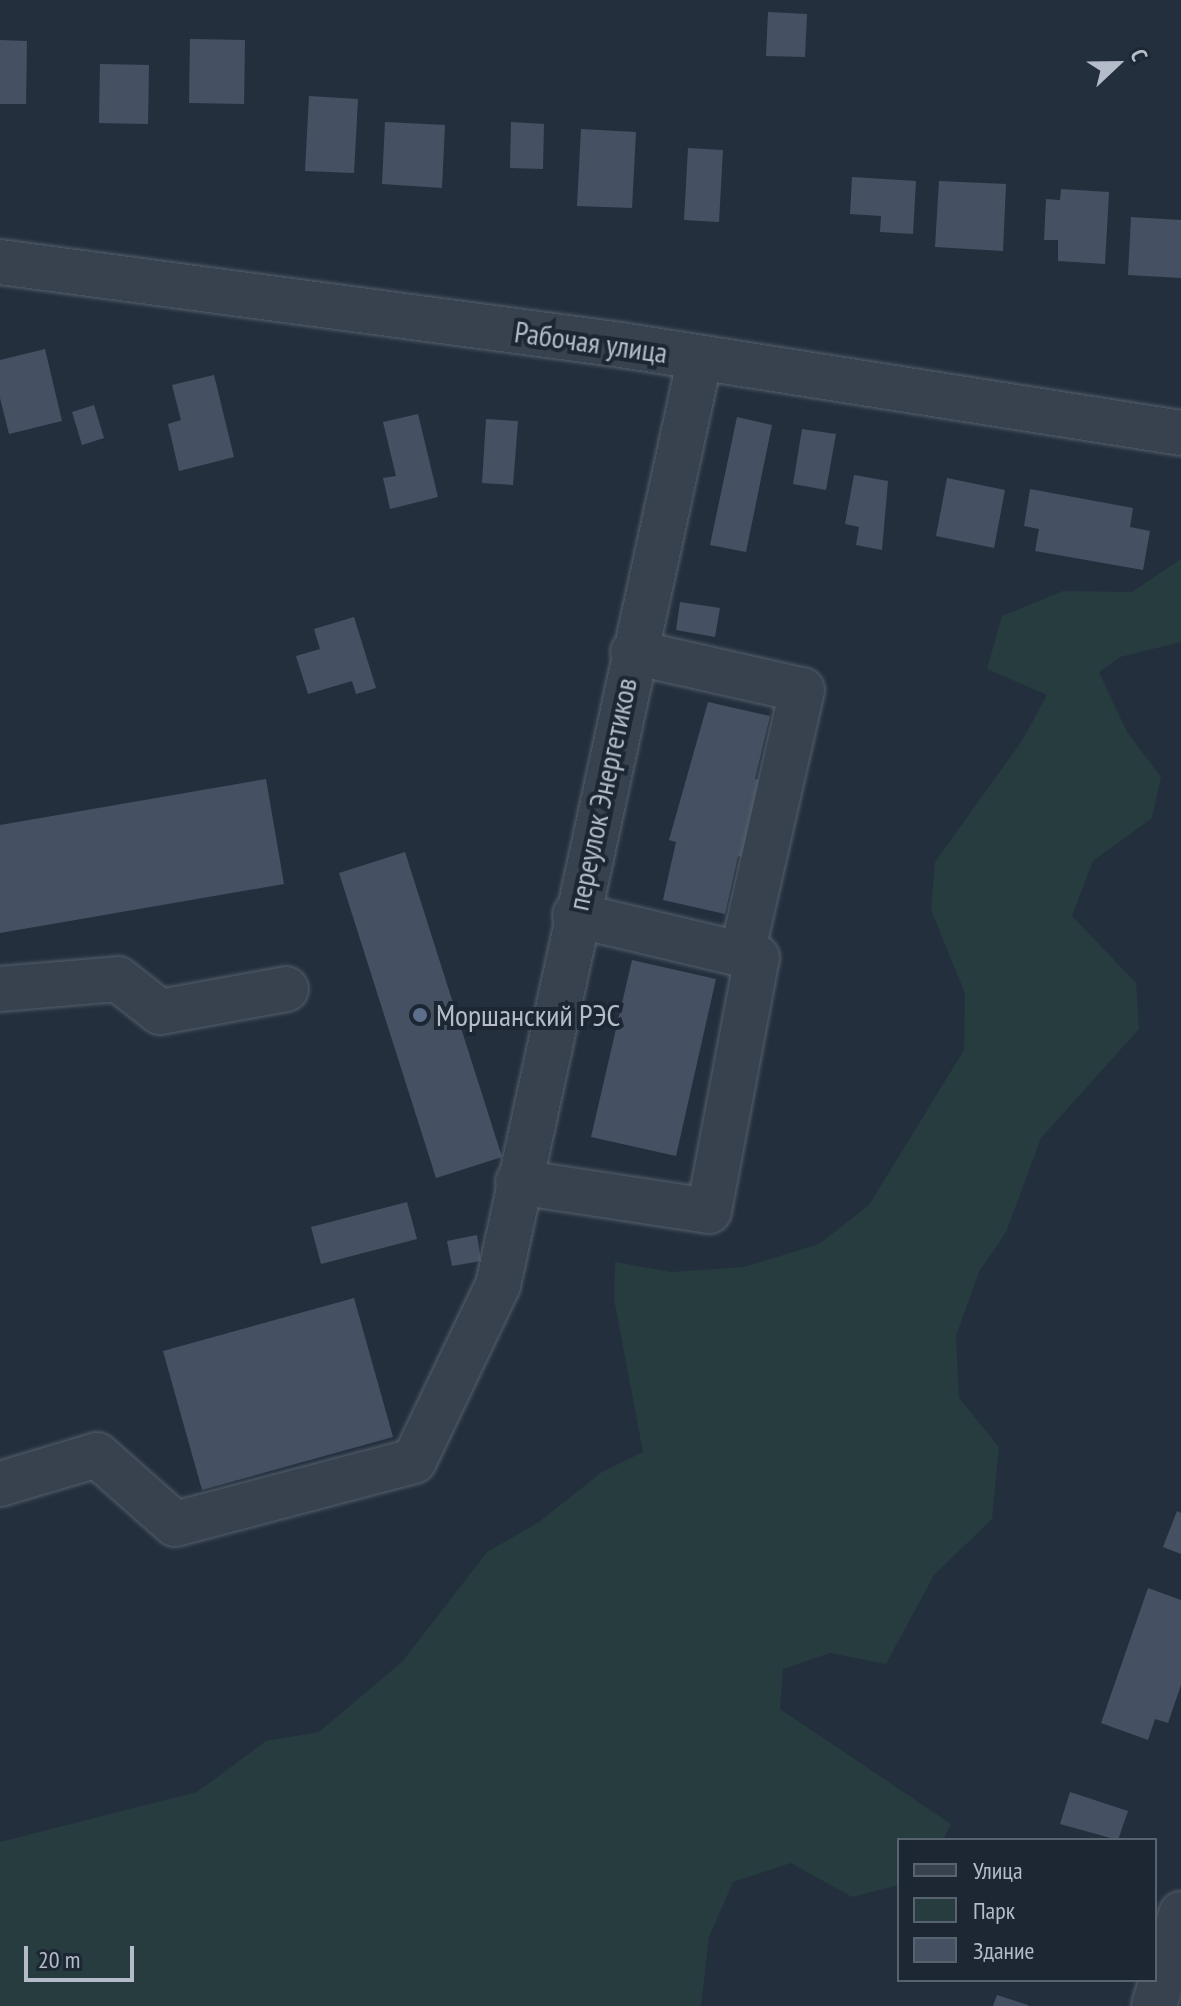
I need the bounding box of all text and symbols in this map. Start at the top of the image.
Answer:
north arrow [1077,24,1157,104]
text: С [1124,45,1154,65]
street label: Рабочая улица [512,313,670,371]
street label: переулок Энергетиков [560,674,644,914]
place label: Моршанский РЭС [436,997,620,1033]
marker: Моршанский РЭС [411,1006,429,1024]
legend [897,1838,1157,1982]
text: Улица [973,1855,1023,1886]
text: Парк [973,1895,1015,1926]
scale bar [28,1930,138,1980]
text: Здание [973,1935,1034,1966]
text: 20 m [38,1944,80,1975]

